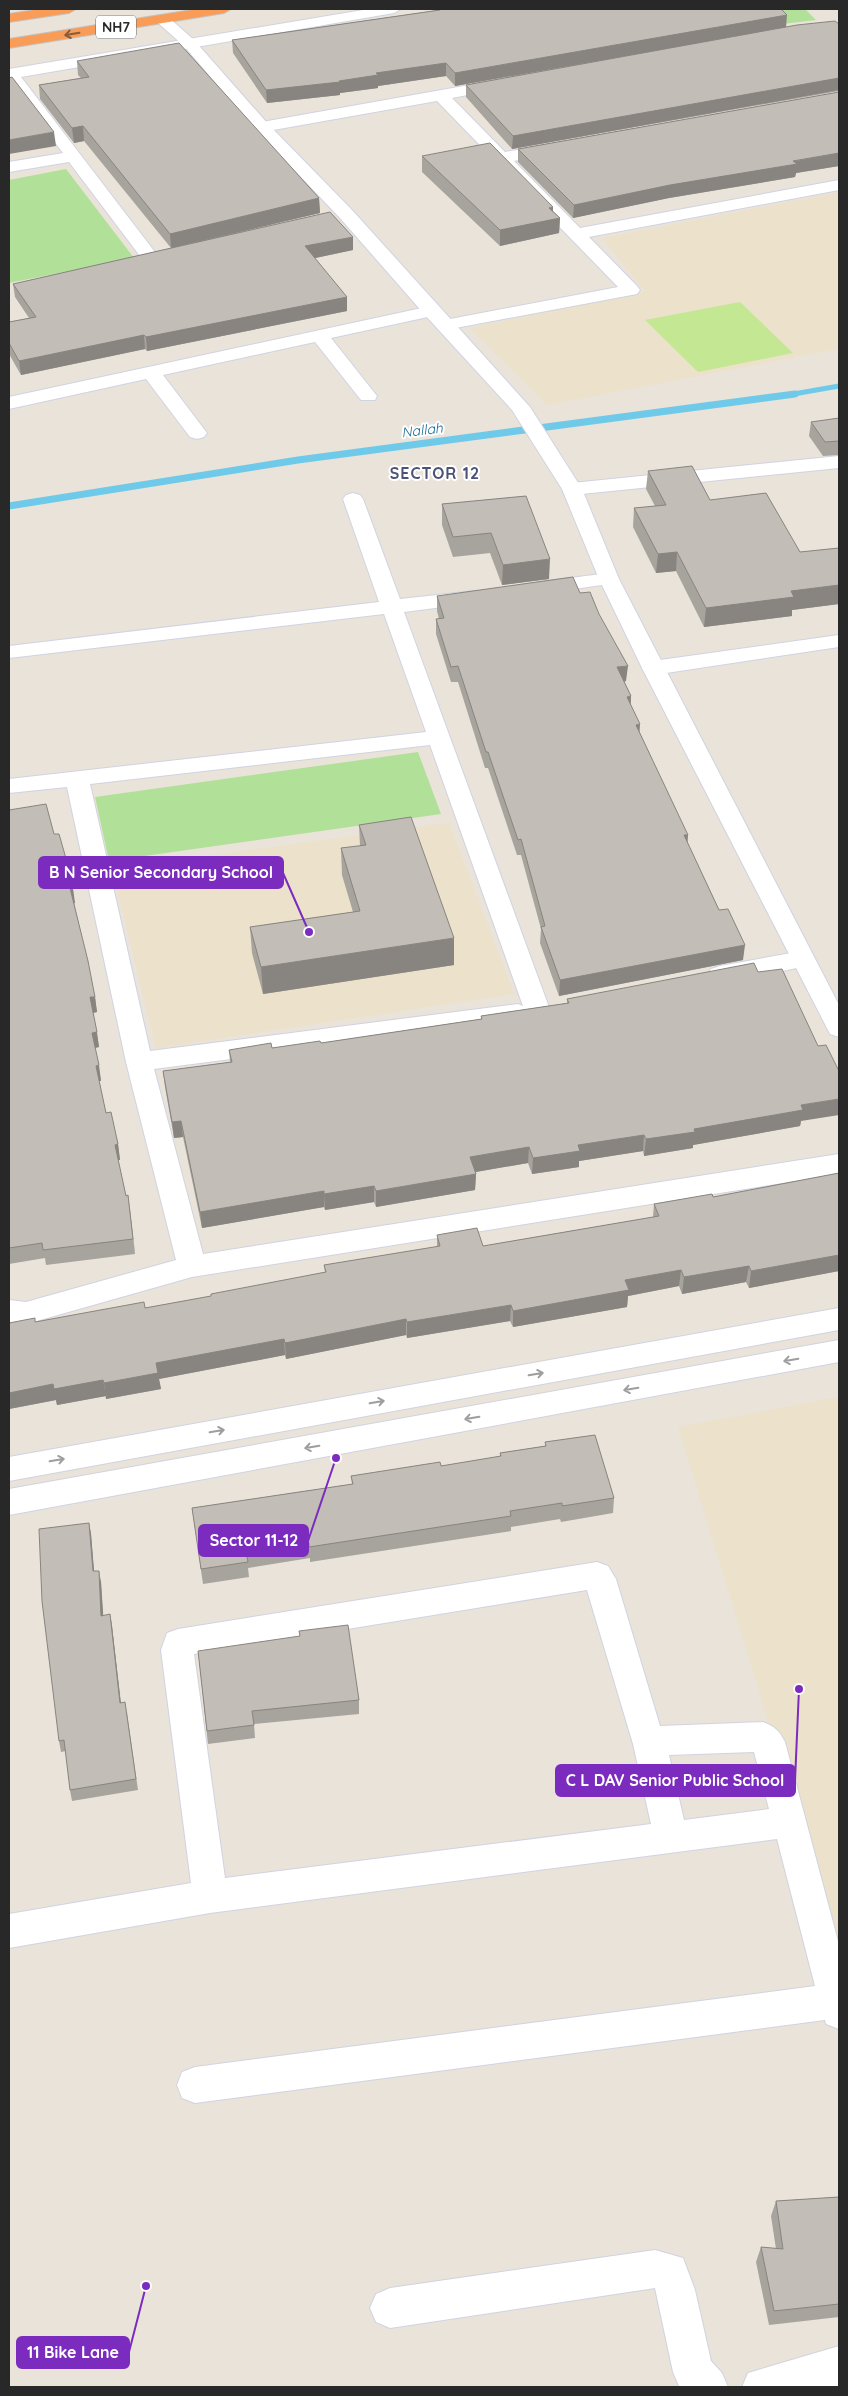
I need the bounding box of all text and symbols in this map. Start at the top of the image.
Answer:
road number: NH7 [96,16,136,38]
one-way arrow [64,29,80,39]
water label: Nallah [400,418,445,441]
district label: SECTOR 12 [390,463,480,483]
callout: B N Senior Secondary School [39,857,283,888]
text: B N Senior Secondary School [49,862,273,882]
one-way arrow [784,1356,800,1365]
one-way arrow [528,1368,544,1378]
one-way arrow [624,1385,640,1395]
one-way arrow [368,1397,384,1407]
one-way arrow [464,1414,480,1424]
one-way arrow [208,1426,224,1436]
one-way arrow [304,1443,320,1453]
one-way arrow [48,1455,64,1464]
callout: Sector 11-12 [199,1525,308,1556]
text: Sector 11-12 [210,1530,298,1550]
callout: C L DAV Senior Public School [556,1765,795,1796]
text: C L DAV Senior Public School [566,1770,784,1790]
callout: 11 Bike Lane [17,2337,129,2368]
text: 11 Bike Lane [27,2342,119,2362]

